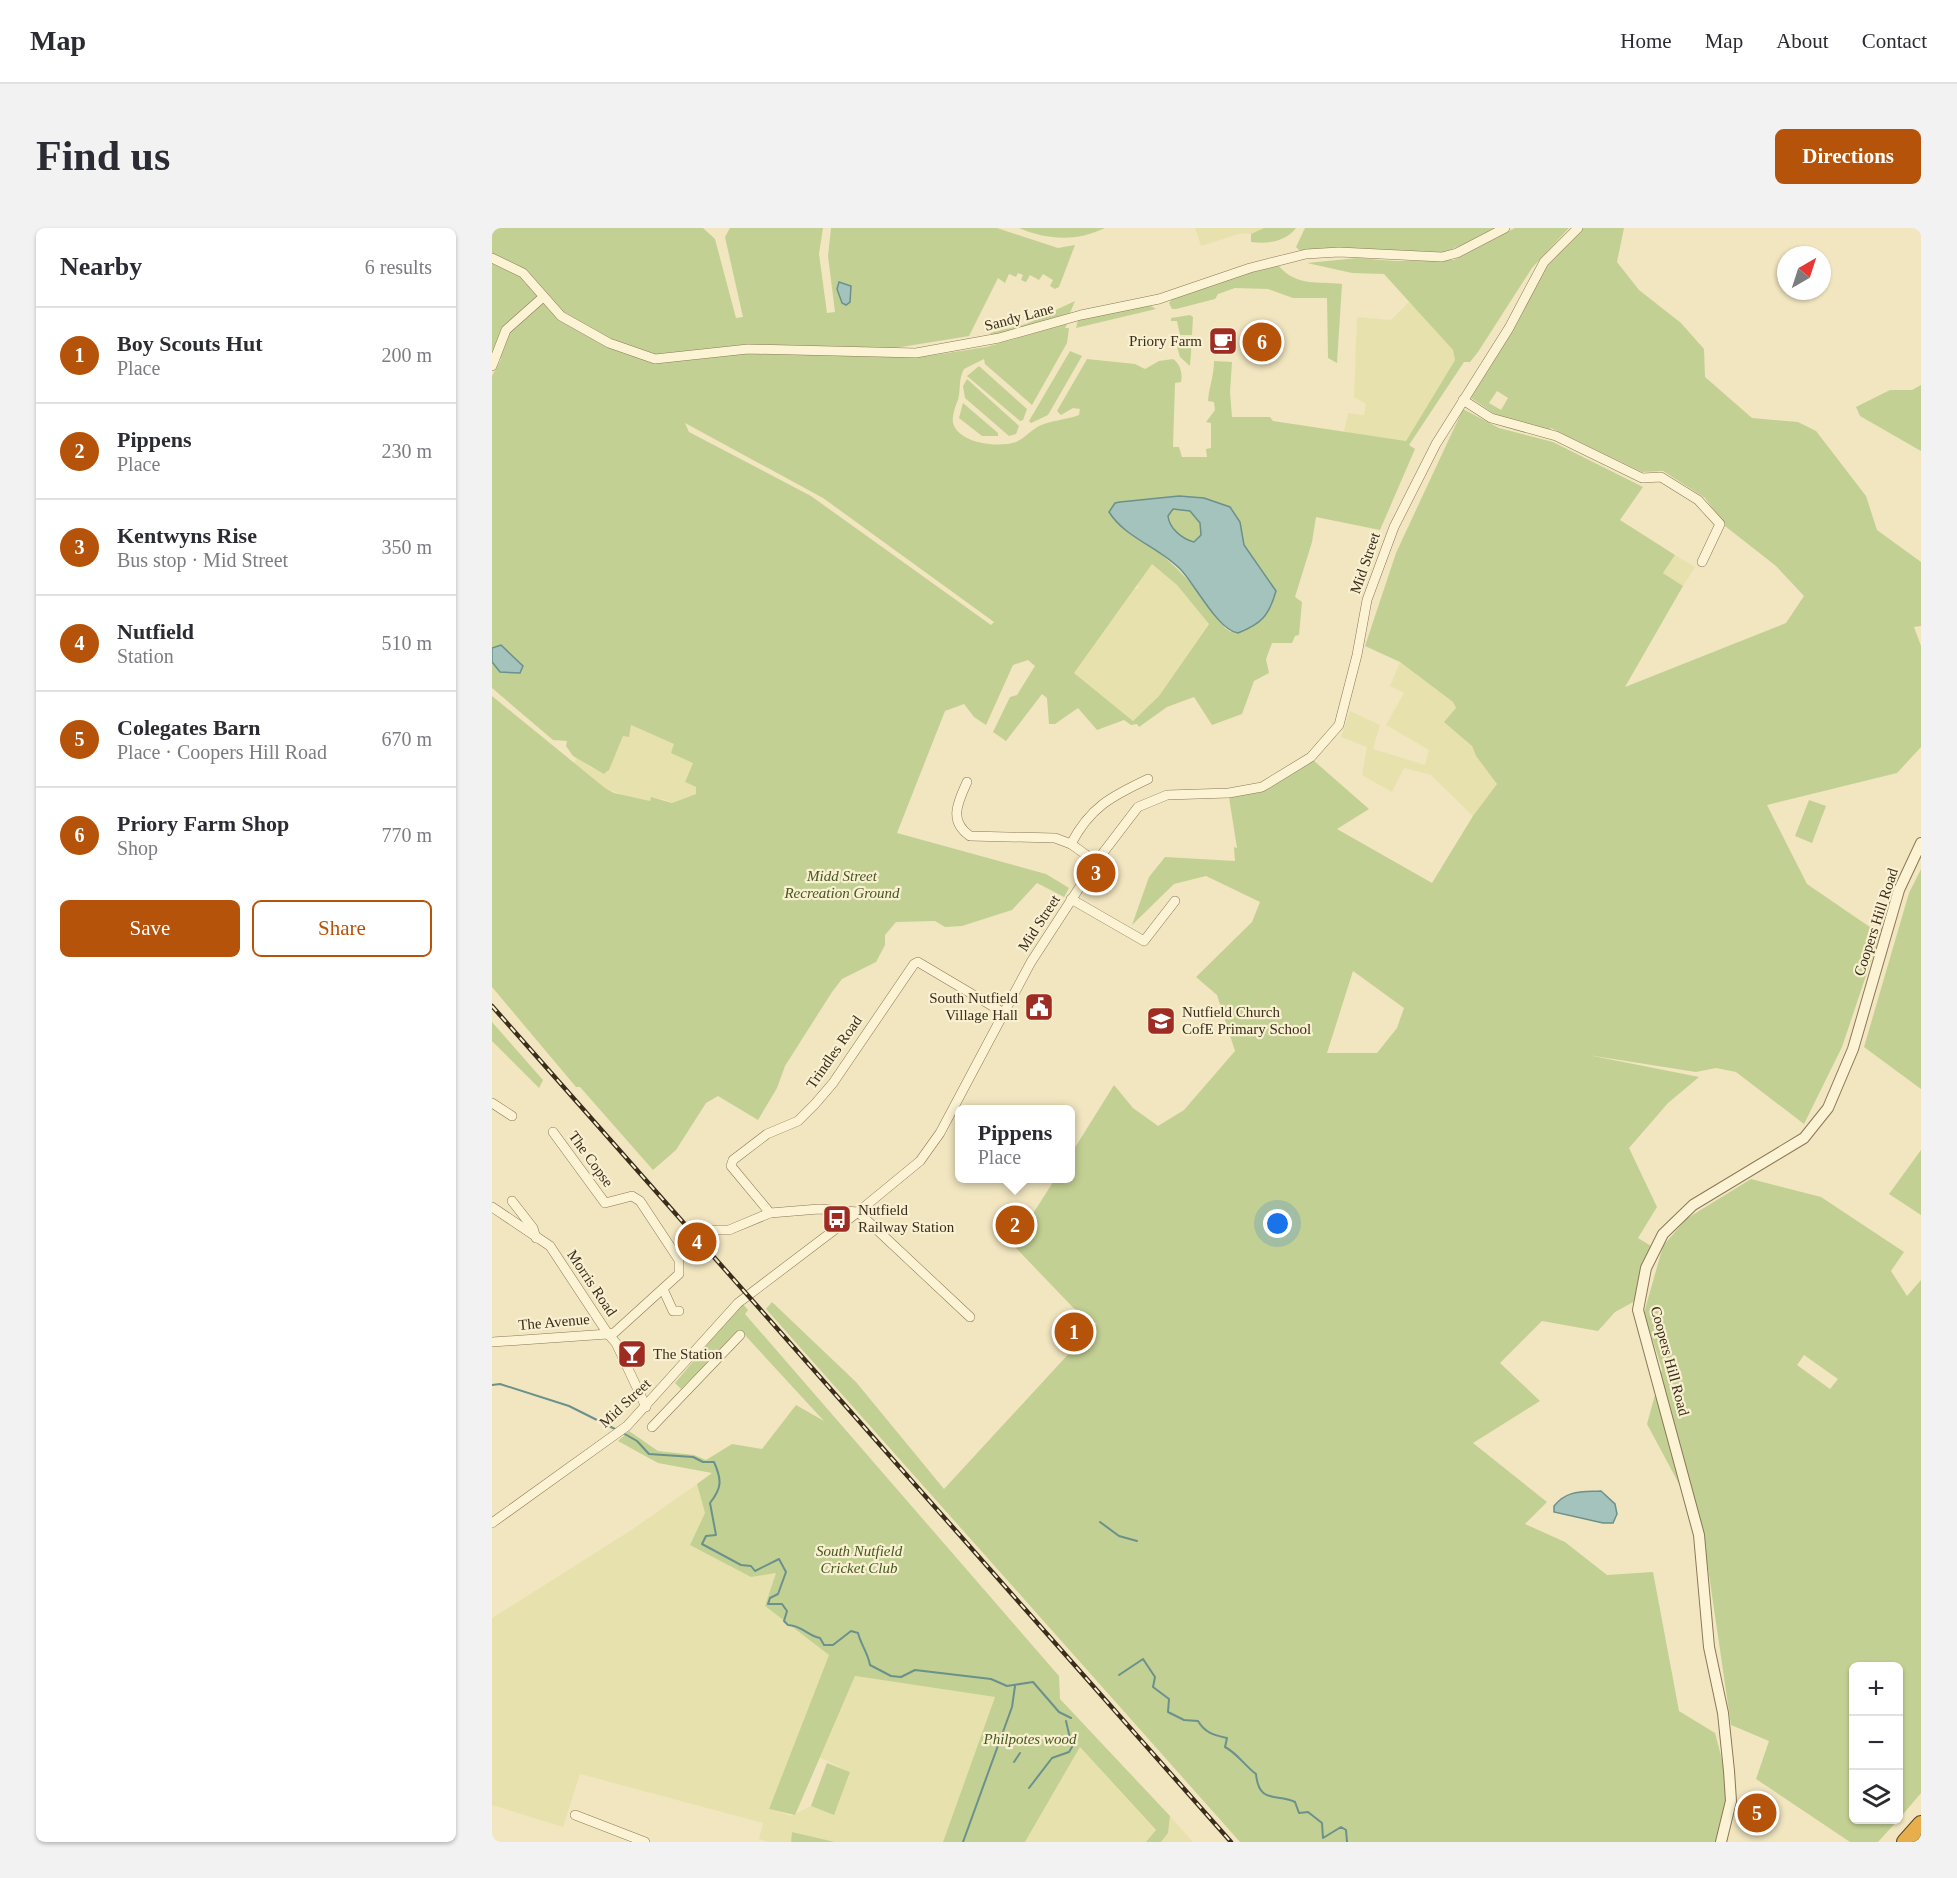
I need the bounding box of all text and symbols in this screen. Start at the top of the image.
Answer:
text: Map [30,25,86,56]
text: Home [1620,29,1672,53]
text: Map [1705,29,1743,53]
text: About [1776,29,1829,53]
text: Contact [1862,29,1927,53]
button: Directions [1775,129,1921,184]
text: Find us [36,133,170,179]
north arrow [1777,246,1831,300]
text: Nearby [60,252,142,281]
text: 6 results [365,256,432,278]
street label: Sandy Lane [983,300,1056,334]
pin: 6 [1242,320,1282,364]
cafe icon: Priory Farm [1207,325,1239,357]
text: Boy Scouts Hut [117,331,262,356]
place label: Priory Farm [1129,333,1202,349]
text: 1 [75,344,85,366]
text: 200 m [381,344,432,366]
text: Place [117,357,160,379]
text: Pippens [117,427,192,452]
text: 2 [75,440,85,462]
text: 230 m [381,440,432,462]
text: Place [117,453,160,475]
text: Kentwyns Rise [117,523,257,548]
street label: Mid Street [1347,529,1383,596]
text: 3 [75,536,85,558]
text: 350 m [381,536,432,558]
text: Bus stop · Mid Street [117,549,288,571]
text: Nutfield [117,619,194,644]
text: 4 [75,632,85,654]
text: 510 m [381,632,432,654]
text: Station [117,645,174,667]
text: Colegates Barn [117,715,261,740]
text: 5 [75,728,85,750]
text: 670 m [381,728,432,750]
text: Place · Coopers Hill Road [117,741,327,763]
text: Priory Farm Shop [117,811,289,836]
text: 6 [75,824,85,846]
text: 770 m [381,824,432,846]
text: Shop [117,837,158,859]
pin: 3 [1076,850,1116,896]
street label: Coopers Hill Road [1851,866,1901,978]
park label: Midd Street Recreation Ground [783,868,900,901]
street label: Mid Street [1015,891,1064,954]
button: Save [60,900,240,957]
button: Share [252,900,432,957]
place label: South Nutfield Village Hall [929,990,1018,1023]
public building icon: South Nutfield Village Hall [1023,991,1055,1023]
place label: Nutfield Church CofE Primary School [1182,1004,1311,1037]
school or university icon: Nutfield Church CofE Primary School [1145,1005,1177,1037]
street label: Trindles Road [803,1012,865,1091]
popup [955,1105,1075,1183]
text: Pippens [978,1120,1052,1145]
street label: The Copse [566,1128,617,1190]
text: Place [978,1146,1021,1168]
place label: Nutfield Railway Station [858,1202,955,1235]
pin: 2 [996,1202,1034,1248]
bus stop icon: Nutfield Railway Station [821,1203,853,1235]
your location [1263,1209,1292,1238]
pin: 4 [678,1220,716,1264]
street label: Morris Road [564,1247,620,1319]
street label: Coopers Hill Road [1648,1305,1692,1418]
pin: 1 [1054,1310,1094,1354]
street label: The Avenue [518,1311,591,1333]
bar icon: The Station [616,1338,648,1370]
place label: The Station [653,1346,723,1362]
street label: Mid Street [596,1375,654,1431]
park label: South Nutfield Cricket Club [816,1543,903,1576]
map controls [1849,1662,1903,1824]
button: + [1849,1662,1903,1716]
button: − [1849,1716,1903,1770]
park label: Philpotes wood [983,1731,1077,1747]
button: layers [1849,1770,1903,1824]
pin: 5 [1738,1790,1776,1836]

